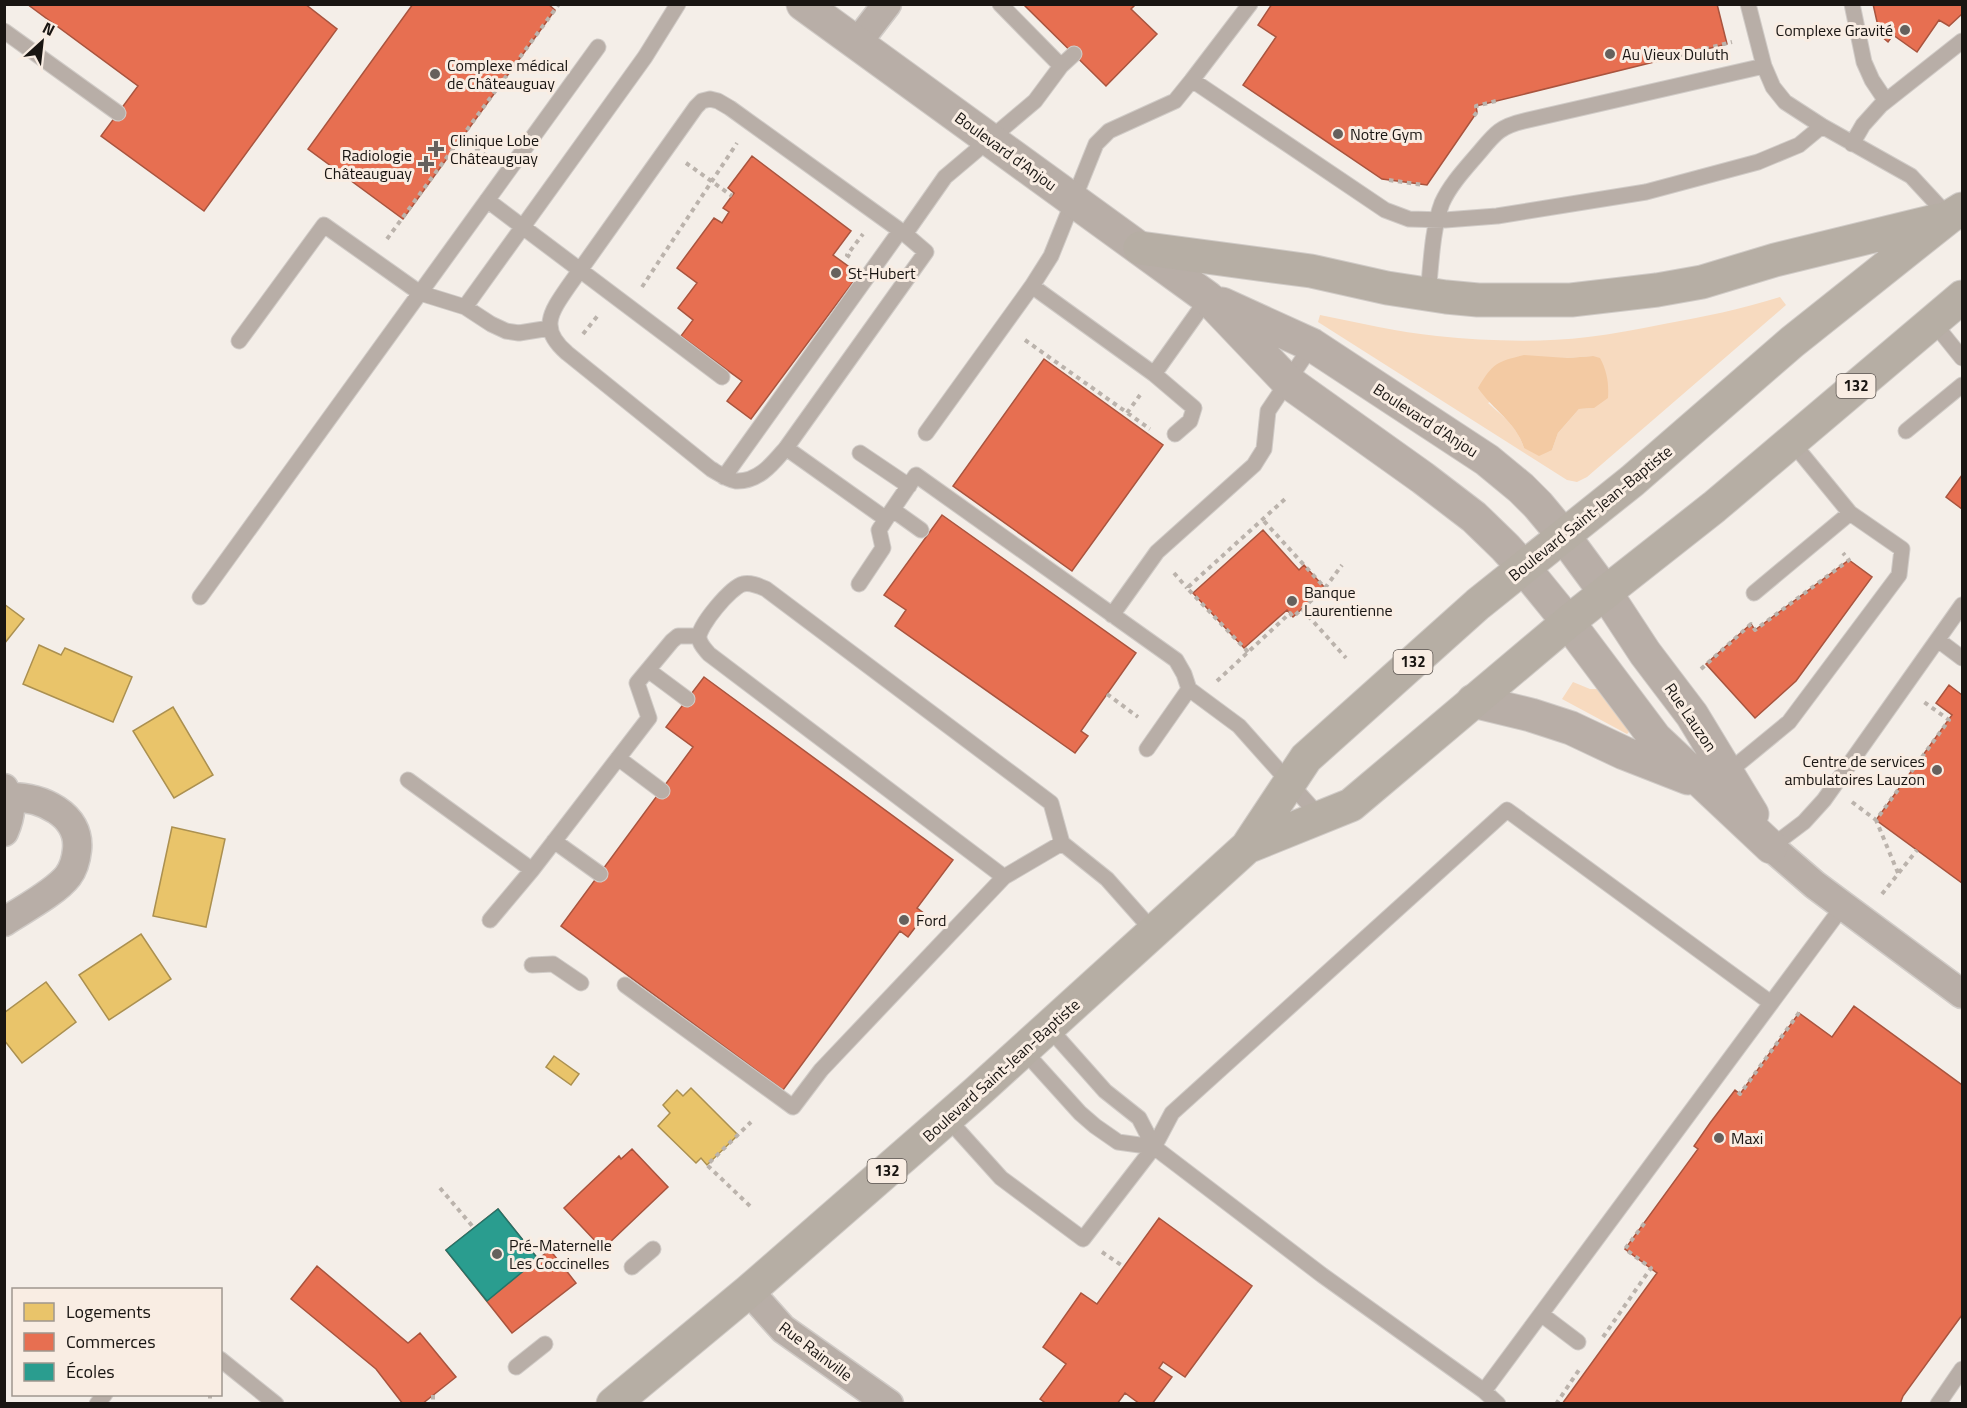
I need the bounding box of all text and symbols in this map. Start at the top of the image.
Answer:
north arrow [12,12,72,72]
text: N [38,15,59,42]
place label: Complexe Gravité [1776,18,1893,42]
marker: Complexe Gravité [1898,23,1912,37]
place label: Au Vieux Duluth [1622,42,1729,66]
marker: Au Vieux Duluth [1603,47,1617,61]
place label: Complexe médical de Châteauguay [447,53,568,95]
marker: Complexe médical de Châteauguay [428,67,442,81]
street label: Boulevard d'Anjou [950,106,1062,196]
place label: Notre Gym [1350,122,1423,146]
marker: Notre Gym [1331,127,1345,141]
place label: Clinique Lobe Châteauguay [450,128,539,170]
marker: Clinique Lobe Châteauguay [427,140,445,158]
place label: Radiologie Châteauguay [324,143,412,185]
marker: Radiologie Châteauguay [417,155,435,173]
place label: St-Hubert [848,261,916,285]
marker: St-Hubert [829,266,843,280]
road number: 132 [1836,374,1876,398]
street label: Boulevard d'Anjou [1369,377,1483,463]
street label: Boulevard Saint-Jean-Baptiste [1503,439,1677,587]
place label: Banque Laurentienne [1304,580,1393,622]
marker: Banque Laurentienne [1285,594,1299,608]
road number: 132 [1394,650,1432,674]
street label: Rue Lauzon [1659,678,1723,756]
place label: Centre de services ambulatoires Lauzon [1785,749,1925,791]
marker: Centre de services ambulatoires Lauzon [1930,763,1944,777]
place label: Ford [916,908,946,932]
marker: Ford [897,913,911,927]
street label: Boulevard Saint-Jean-Baptiste [917,993,1085,1147]
place label: Maxi [1731,1126,1763,1150]
marker: Maxi [1712,1131,1726,1145]
road number: 132 [868,1159,906,1183]
place label: Pré-Maternelle Les Coccinelles [509,1233,612,1275]
marker: Pré-Maternelle Les Coccinelles [490,1247,504,1261]
legend [12,1288,222,1396]
text: Logements [66,1298,151,1325]
street label: Rue Rainville [774,1315,858,1387]
text: Commerces [66,1328,156,1355]
text: Écoles [66,1358,115,1385]

